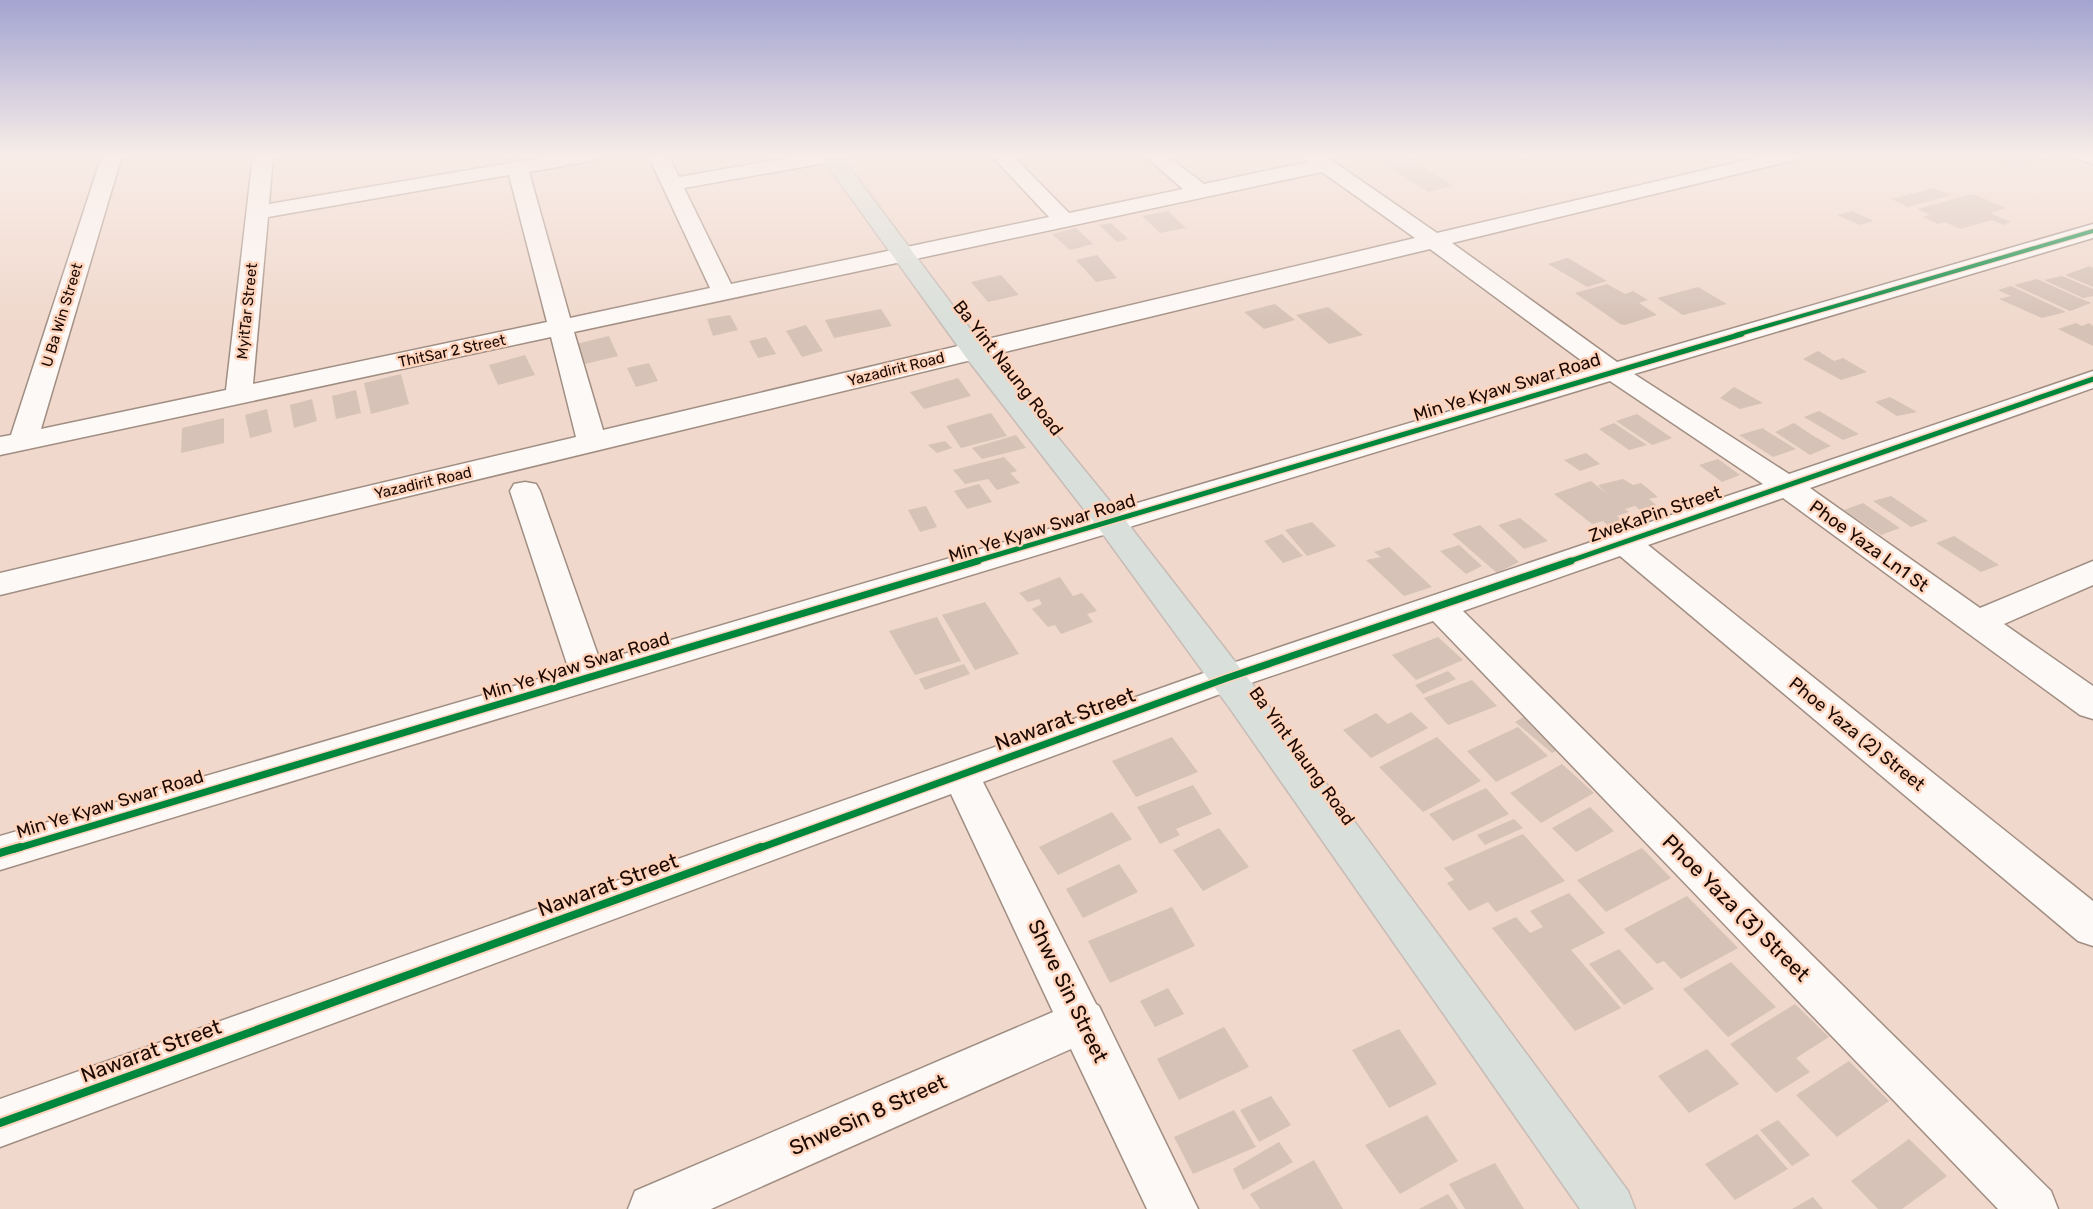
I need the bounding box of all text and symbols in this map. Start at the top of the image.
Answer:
street label: U Ba Win Street [38,261,86,369]
street label: MyitTar Street [233,262,261,360]
street label: Ba Yint Naung Road [948,296,1068,440]
street label: ThitSar 2 Street [397,331,508,371]
street label: Yazadirit Road [846,348,946,390]
street label: Min Ye Kyaw Swar Road [1411,348,1603,426]
street label: Yazadirit Road [373,463,473,503]
street label: ZweKaPin Street [1586,481,1724,547]
street label: Min Ye Kyaw Swar Road [946,489,1138,567]
street label: Phoe Yaza Ln1 St [1805,496,1933,596]
street label: Min Ye Kyaw Swar Road [480,627,672,705]
street label: Phoe Yaza (2) Street [1784,672,1930,796]
street label: Nawarat Street [991,682,1138,756]
street label: Ba Yint Naung Road [1244,682,1360,830]
street label: Min Ye Kyaw Swar Road [14,765,206,843]
street label: Phoe Yaza (3) Street [1658,829,1815,986]
street label: Nawarat Street [534,848,681,922]
street label: Shwe Sin Street [1023,915,1114,1066]
street label: Nawarat Street [77,1014,224,1088]
street label: ShweSin 8 Street [785,1069,950,1160]

